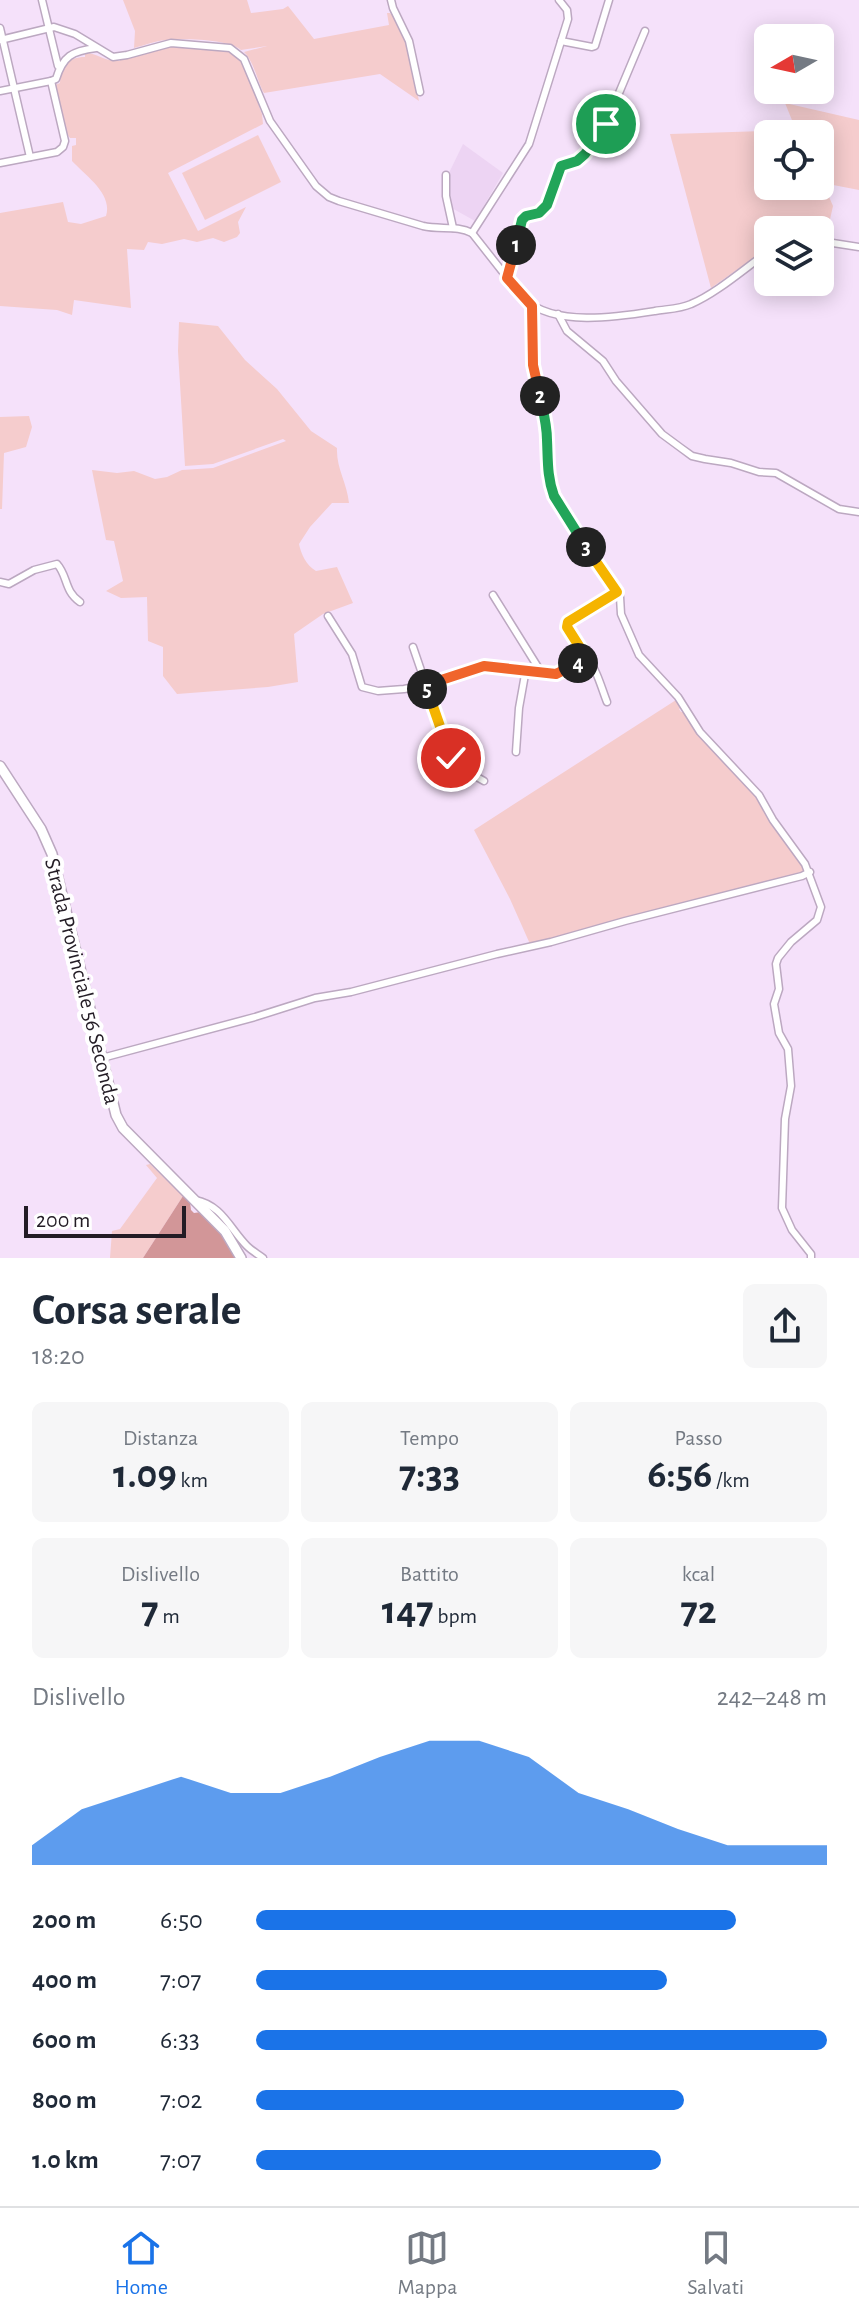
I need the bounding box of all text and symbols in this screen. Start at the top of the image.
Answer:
north arrow [754,24,834,104]
map controls [754,24,834,296]
pin [572,90,640,158]
icon: arrive [584,102,628,146]
button: locate [754,120,834,200]
button: layers [754,216,834,296]
pin: 1 [496,225,536,265]
text: 1 [512,234,520,256]
pin: 2 [520,376,560,416]
text: 2 [535,385,545,407]
pin: 3 [566,527,606,567]
text: 3 [581,536,591,558]
pin: 4 [558,643,598,683]
text: 4 [572,652,584,674]
pin: 5 [407,669,447,709]
text: 5 [422,678,432,700]
pin [417,724,485,792]
icon: check [429,736,473,780]
street label: Strada Provinciale 56 Seconda [41,856,123,1107]
scale bar [24,1202,186,1238]
text: 200 m [36,1209,90,1231]
button: share [743,1284,827,1368]
text: Corsa serale [32,1289,242,1333]
text: 18:20 [32,1343,85,1369]
text: Distanza [123,1427,198,1449]
text: Tempo [400,1427,459,1449]
text: Passo [674,1427,723,1449]
text: 1.09 [113,1455,177,1495]
text: 7:33 [399,1455,460,1495]
text: 6:56 [647,1455,712,1495]
text: km [177,1469,208,1491]
text: /km [712,1469,750,1491]
text: Dislivello [121,1563,200,1585]
text: Battito [400,1563,459,1585]
text: kcal [682,1563,715,1585]
text: 7 [141,1591,159,1631]
text: 147 [382,1591,434,1631]
text: 72 [680,1591,717,1631]
text: m [159,1605,180,1627]
text: bpm [434,1605,477,1627]
text: Dislivello [32,1684,126,1710]
text: 242–248 m [717,1684,827,1710]
text: 200 m [32,1907,96,1933]
text: 6:50 [160,1907,203,1933]
text: 400 m [32,1967,97,1993]
text: 7:07 [160,1967,201,1993]
text: 600 m [32,2027,97,2053]
text: 6:33 [160,2027,200,2053]
text: 800 m [32,2087,97,2113]
text: 7:02 [160,2087,202,2113]
text: 1.0 km [32,2147,99,2173]
text: 7:07 [160,2147,201,2173]
tab: Home [115,2226,168,2300]
tab: Mappa [398,2226,457,2300]
tab: Salvati [687,2226,744,2300]

